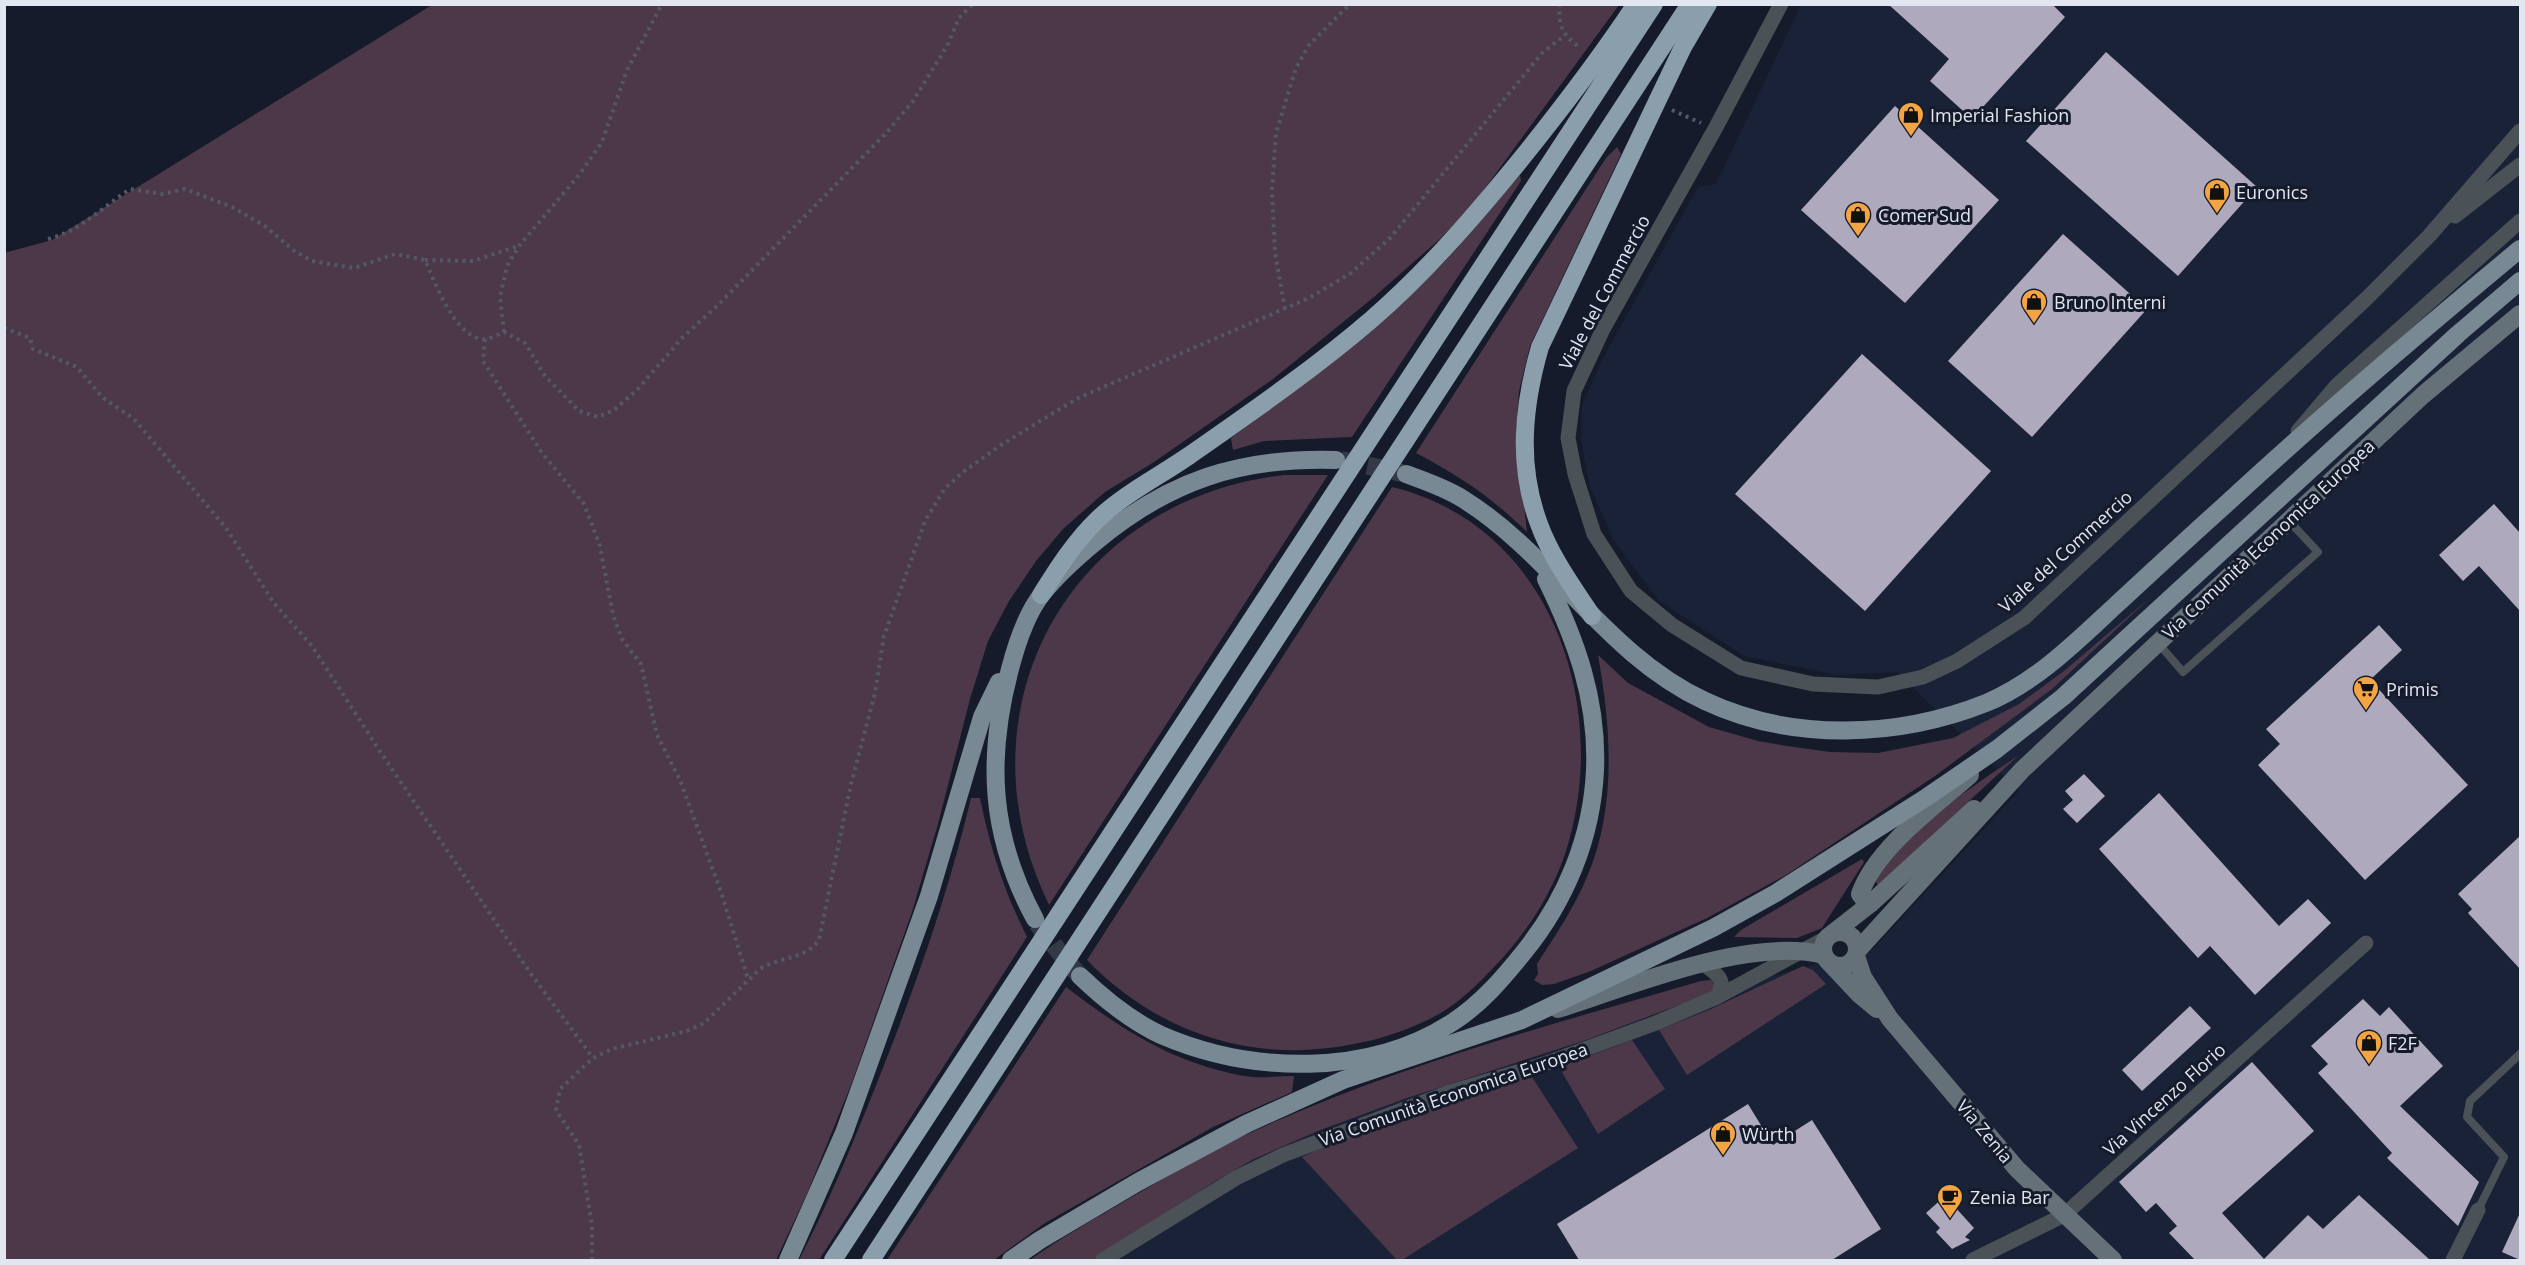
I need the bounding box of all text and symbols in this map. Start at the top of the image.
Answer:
shop icon: Imperial Fashion [1896,100,1926,138]
place label: Imperial Fashion [1930,103,2069,127]
shop icon: Euronics [2202,177,2232,215]
place label: Euronics [2236,180,2308,204]
shop icon: Comer Sud [1843,200,1873,238]
place label: Comer Sud [1878,203,1971,227]
street label: Viale del Commercio [1553,210,1655,374]
shop icon: Bruno Interni [2019,287,2049,325]
place label: Bruno Interni [2054,290,2166,314]
street label: Via Comunità Economica Europea [2156,434,2380,644]
street label: Viale del Commercio [1993,485,2137,617]
supermarket icon: Primis [2351,674,2381,712]
place label: Primis [2386,677,2439,701]
shop icon: F2F [2354,1028,2384,1066]
place label: F2F [2388,1031,2417,1055]
street label: Via Comunità Economica Europea [1315,1037,1591,1151]
street label: Via Vincenzo Florio [2097,1037,2231,1161]
street label: Via Zenia [1951,1094,2019,1168]
shop icon: Würth [1708,1119,1738,1157]
place label: Würth [1742,1122,1794,1146]
cafe icon: Zenia Bar [1935,1182,1965,1220]
place label: Zenia Bar [1970,1185,2050,1209]

